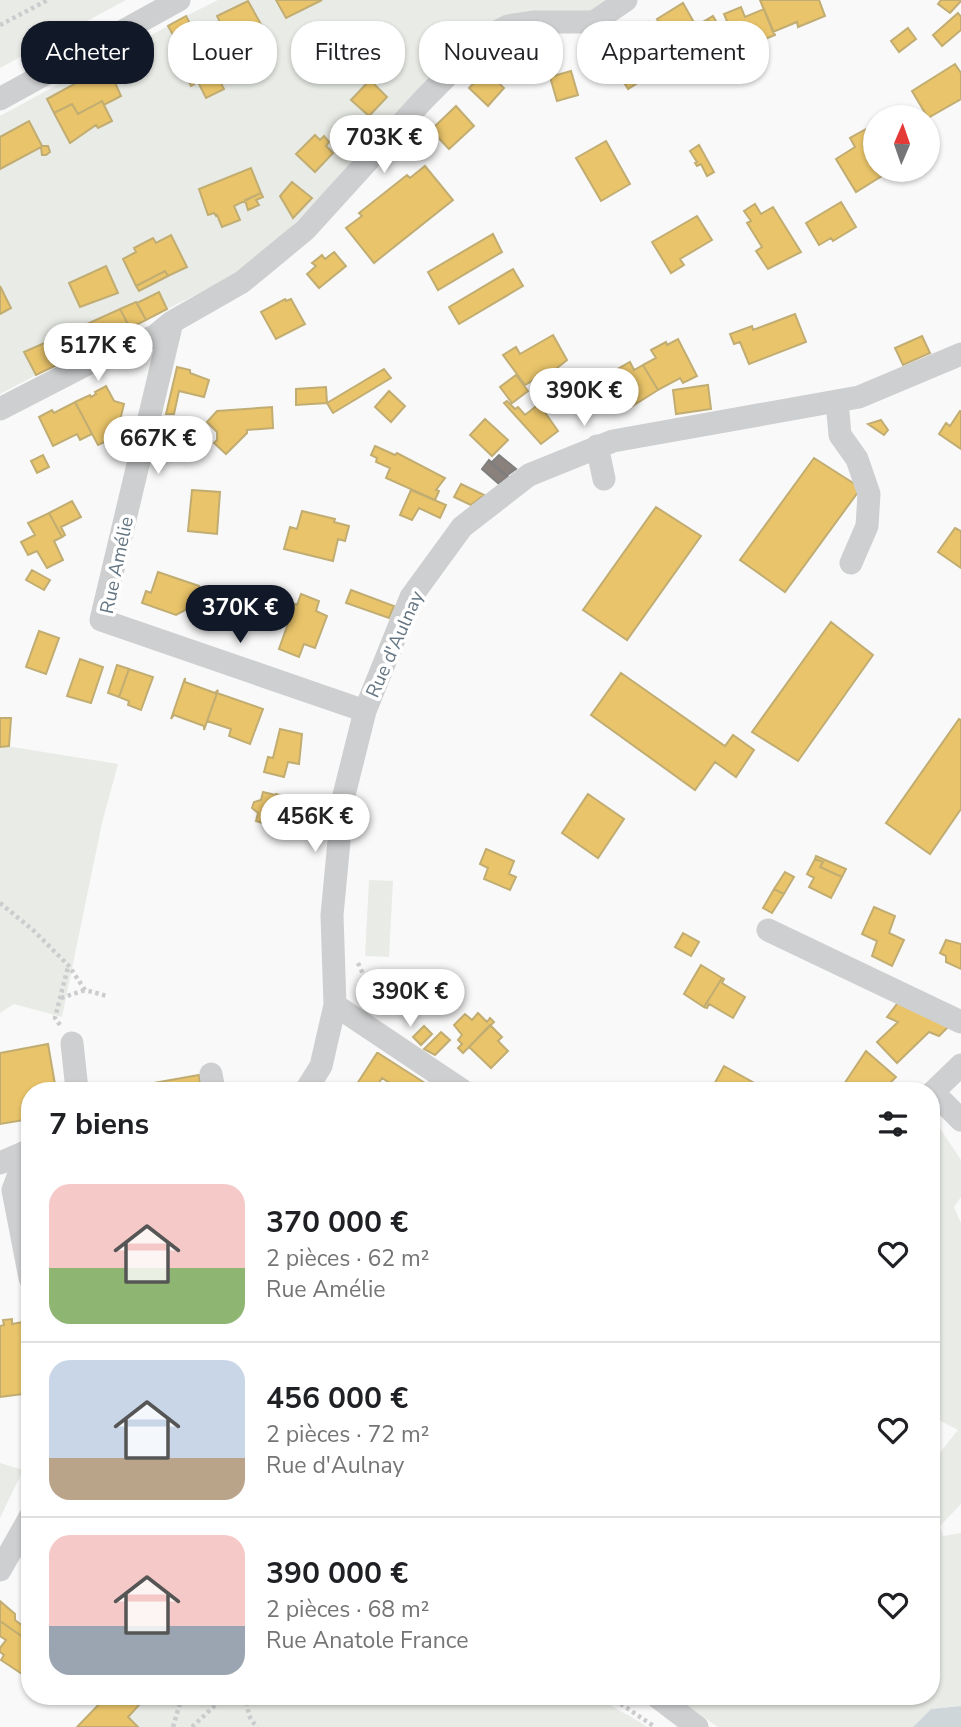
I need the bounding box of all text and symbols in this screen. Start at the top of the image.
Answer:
chip: Acheter [21,21,154,84]
chip: Louer [168,21,277,84]
chip: Filtres [291,21,405,84]
chip: Nouveau [419,21,563,84]
chip: Appartement [577,21,769,84]
north arrow [863,105,940,182]
map controls [863,105,940,182]
pin: 703K € [327,116,441,175]
text: 703K € [346,122,422,153]
pin: 517K € [41,324,155,383]
text: 517K € [60,330,136,361]
pin: 390K € [527,368,641,428]
text: 390K € [546,375,622,406]
pin: 667K € [101,416,215,476]
text: 667K € [120,423,196,454]
street label: Rue Amélie [94,514,140,616]
pin: 370K € [183,586,297,645]
street label: Rue d'Aulnay [360,587,430,702]
text: 370K € [202,592,278,623]
pin: 456K € [258,794,372,854]
text: 456K € [277,801,353,832]
pin: 390K € [353,970,467,1029]
text: 390K € [372,976,448,1007]
text: 7 biens [49,1104,149,1145]
icon: filters [874,1105,912,1143]
text: 370 000 € [266,1202,408,1243]
icon: home [105,1212,189,1296]
icon: heart [874,1235,912,1273]
text: 2 pièces · 62 m² [266,1243,429,1274]
text: Rue Amélie [266,1274,386,1305]
text: 456 000 € [266,1378,408,1419]
icon: home [105,1388,189,1472]
icon: heart [874,1411,912,1449]
text: 2 pièces · 72 m² [266,1419,429,1450]
text: Rue d'Aulnay [266,1450,404,1481]
text: 390 000 € [266,1553,408,1594]
icon: home [105,1563,189,1647]
icon: heart [874,1586,912,1624]
text: 2 pièces · 68 m² [266,1594,429,1625]
text: Rue Anatole France [266,1625,468,1656]

